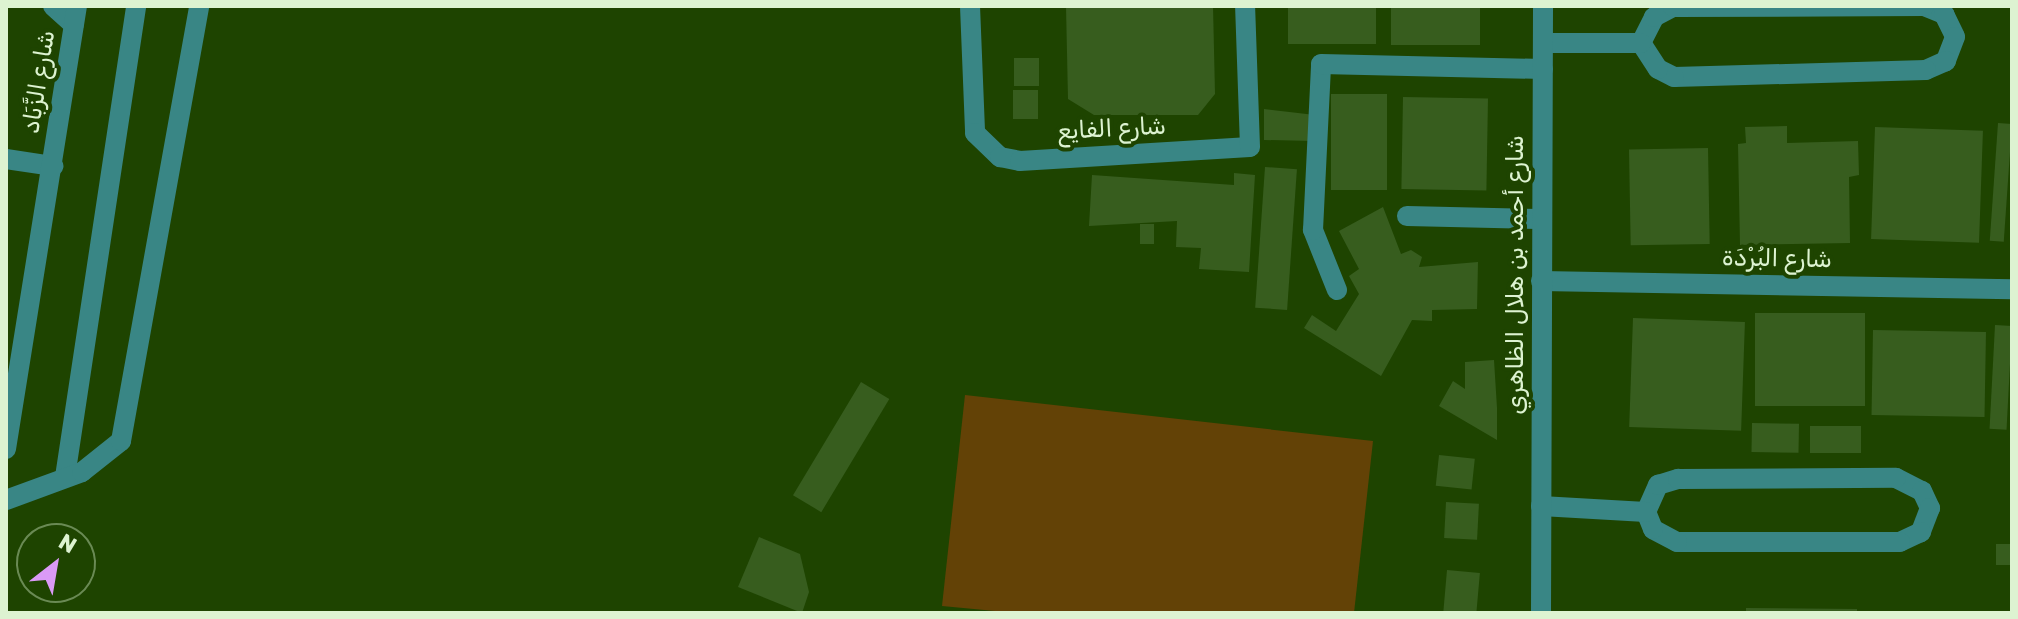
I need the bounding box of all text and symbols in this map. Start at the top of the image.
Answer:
street label: شارع الزَّبَاد [17,28,61,136]
street label: شارع الفايع [1057,112,1167,146]
street label: شارع أحمد بن هلال الظاهري [1502,135,1530,415]
street label: شارع البُرْدَة [1722,244,1832,274]
north arrow [16,523,96,603]
text: N [54,528,81,559]

